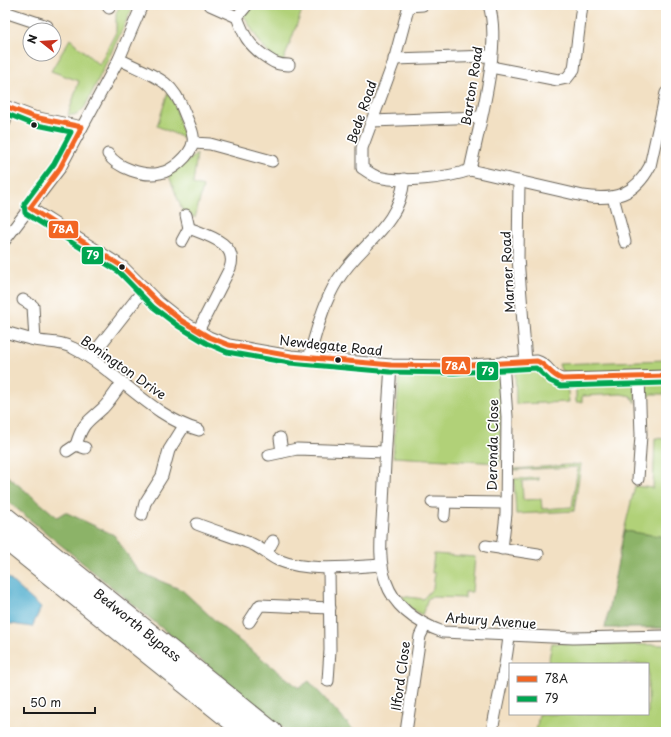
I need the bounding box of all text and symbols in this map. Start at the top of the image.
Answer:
north arrow [22,22,62,62]
text: N [23,32,41,46]
street label: Barton Road [455,45,487,127]
street label: Bede Road [341,78,381,146]
unlabelled marker [29,120,39,130]
line badge: 78A [48,220,79,239]
text: 78A [52,220,74,237]
street label: Marner Road [495,231,519,313]
line badge: 79 [81,246,104,265]
text: 79 [87,246,100,263]
unlabelled marker [117,262,127,272]
street label: Bonington Drive [77,330,171,404]
street label: Newdegate Road [278,330,384,360]
unlabelled marker [333,355,343,365]
line badge: 78A [441,356,471,375]
text: 78A [445,357,467,374]
line badge: 79 [476,361,499,381]
text: 79 [482,362,495,379]
street label: Deronda Close [482,399,502,491]
street label: Bedworth Bypass [90,583,186,665]
street label: Arbury Avenue [445,607,537,633]
street label: Ilford Close [386,640,414,712]
legend [509,663,649,715]
text: 78A [545,669,568,687]
scale bar [24,689,95,715]
text: 79 [545,689,559,707]
text: 50 m [30,693,61,711]

